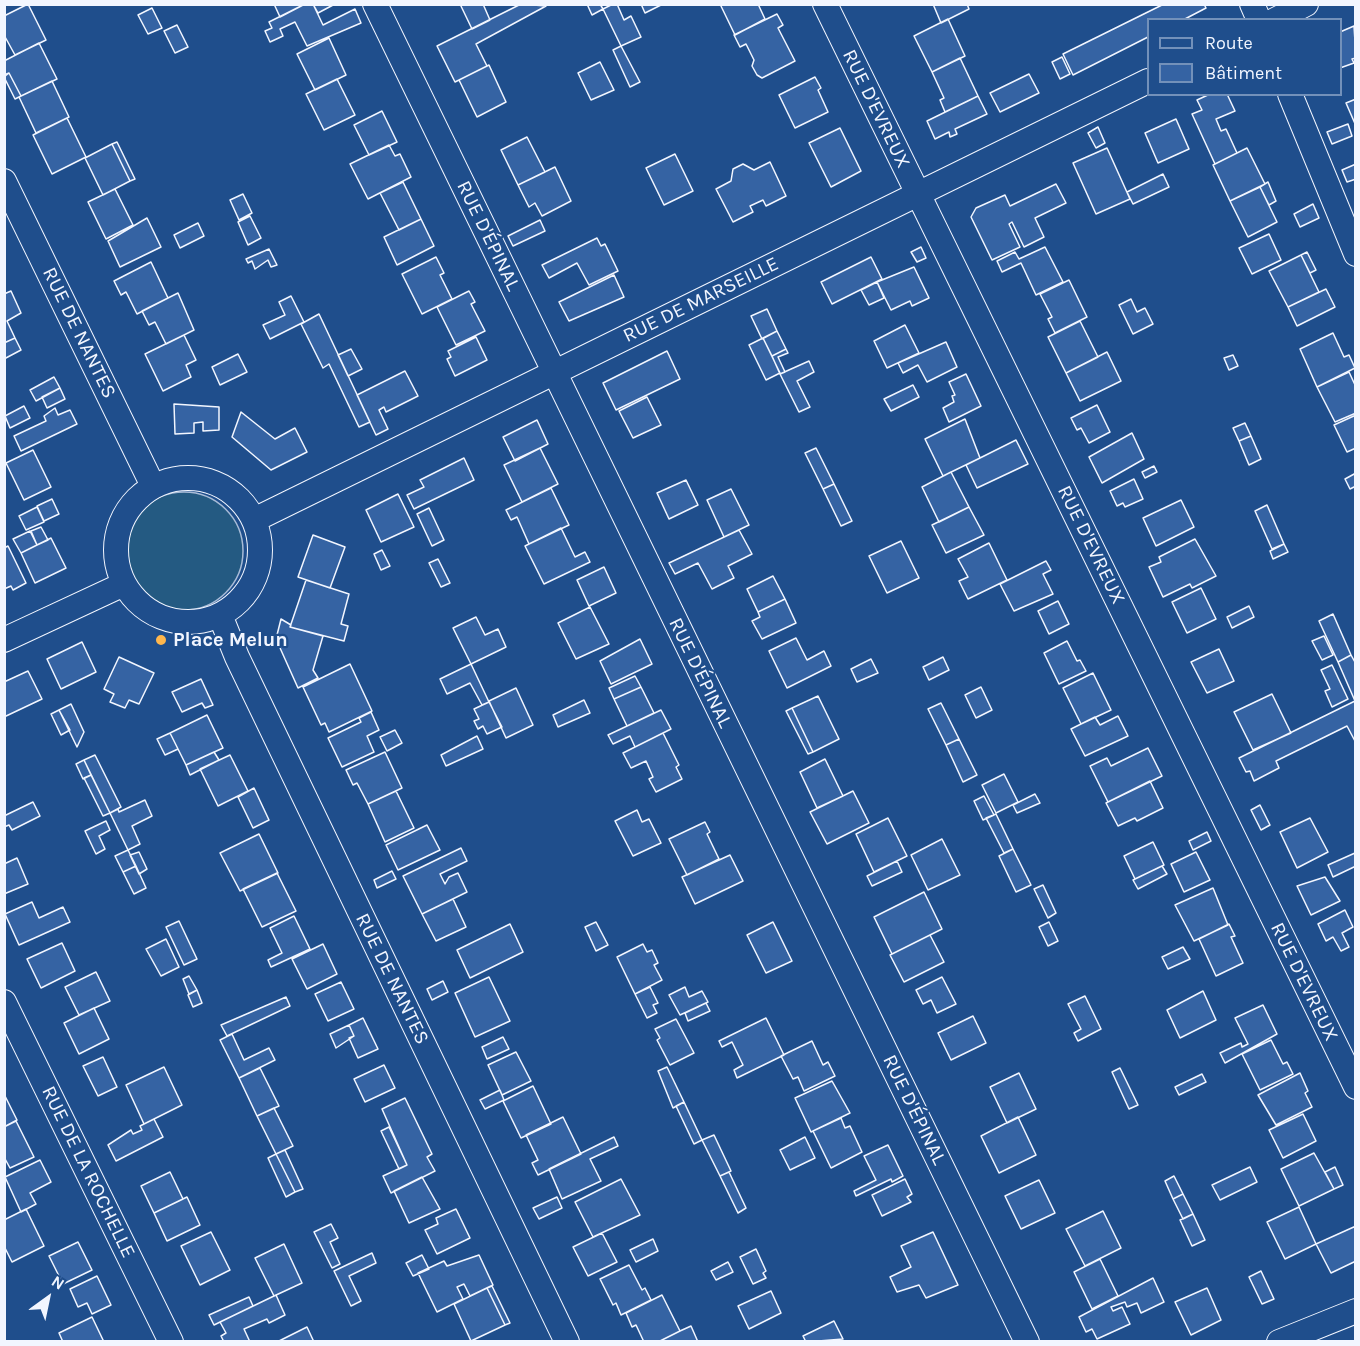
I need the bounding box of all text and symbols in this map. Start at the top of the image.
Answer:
legend [1147,18,1342,96]
text: Route [1205,32,1253,54]
street label: RUE D'EVREUX [837,46,915,172]
text: Bâtiment [1205,62,1282,84]
street label: RUE D'ÉPINAL [451,177,525,295]
street label: RUE DE MARSEILLE [619,252,783,348]
street label: RUE DE NANTES [37,264,121,402]
street label: RUE D'EVREUX [1052,482,1130,608]
street label: RUE D'ÉPINAL [663,614,737,732]
place label: Place Melun [173,628,288,652]
marker: Place Melun [154,633,168,647]
street label: RUE DE NANTES [350,910,434,1048]
street label: RUE D'EVREUX [1265,919,1343,1045]
street label: RUE D'ÉPINAL [877,1051,951,1169]
street label: RUE DE LA ROCHELLE [36,1082,140,1262]
north arrow [18,1268,78,1328]
text: N [48,1271,68,1294]

